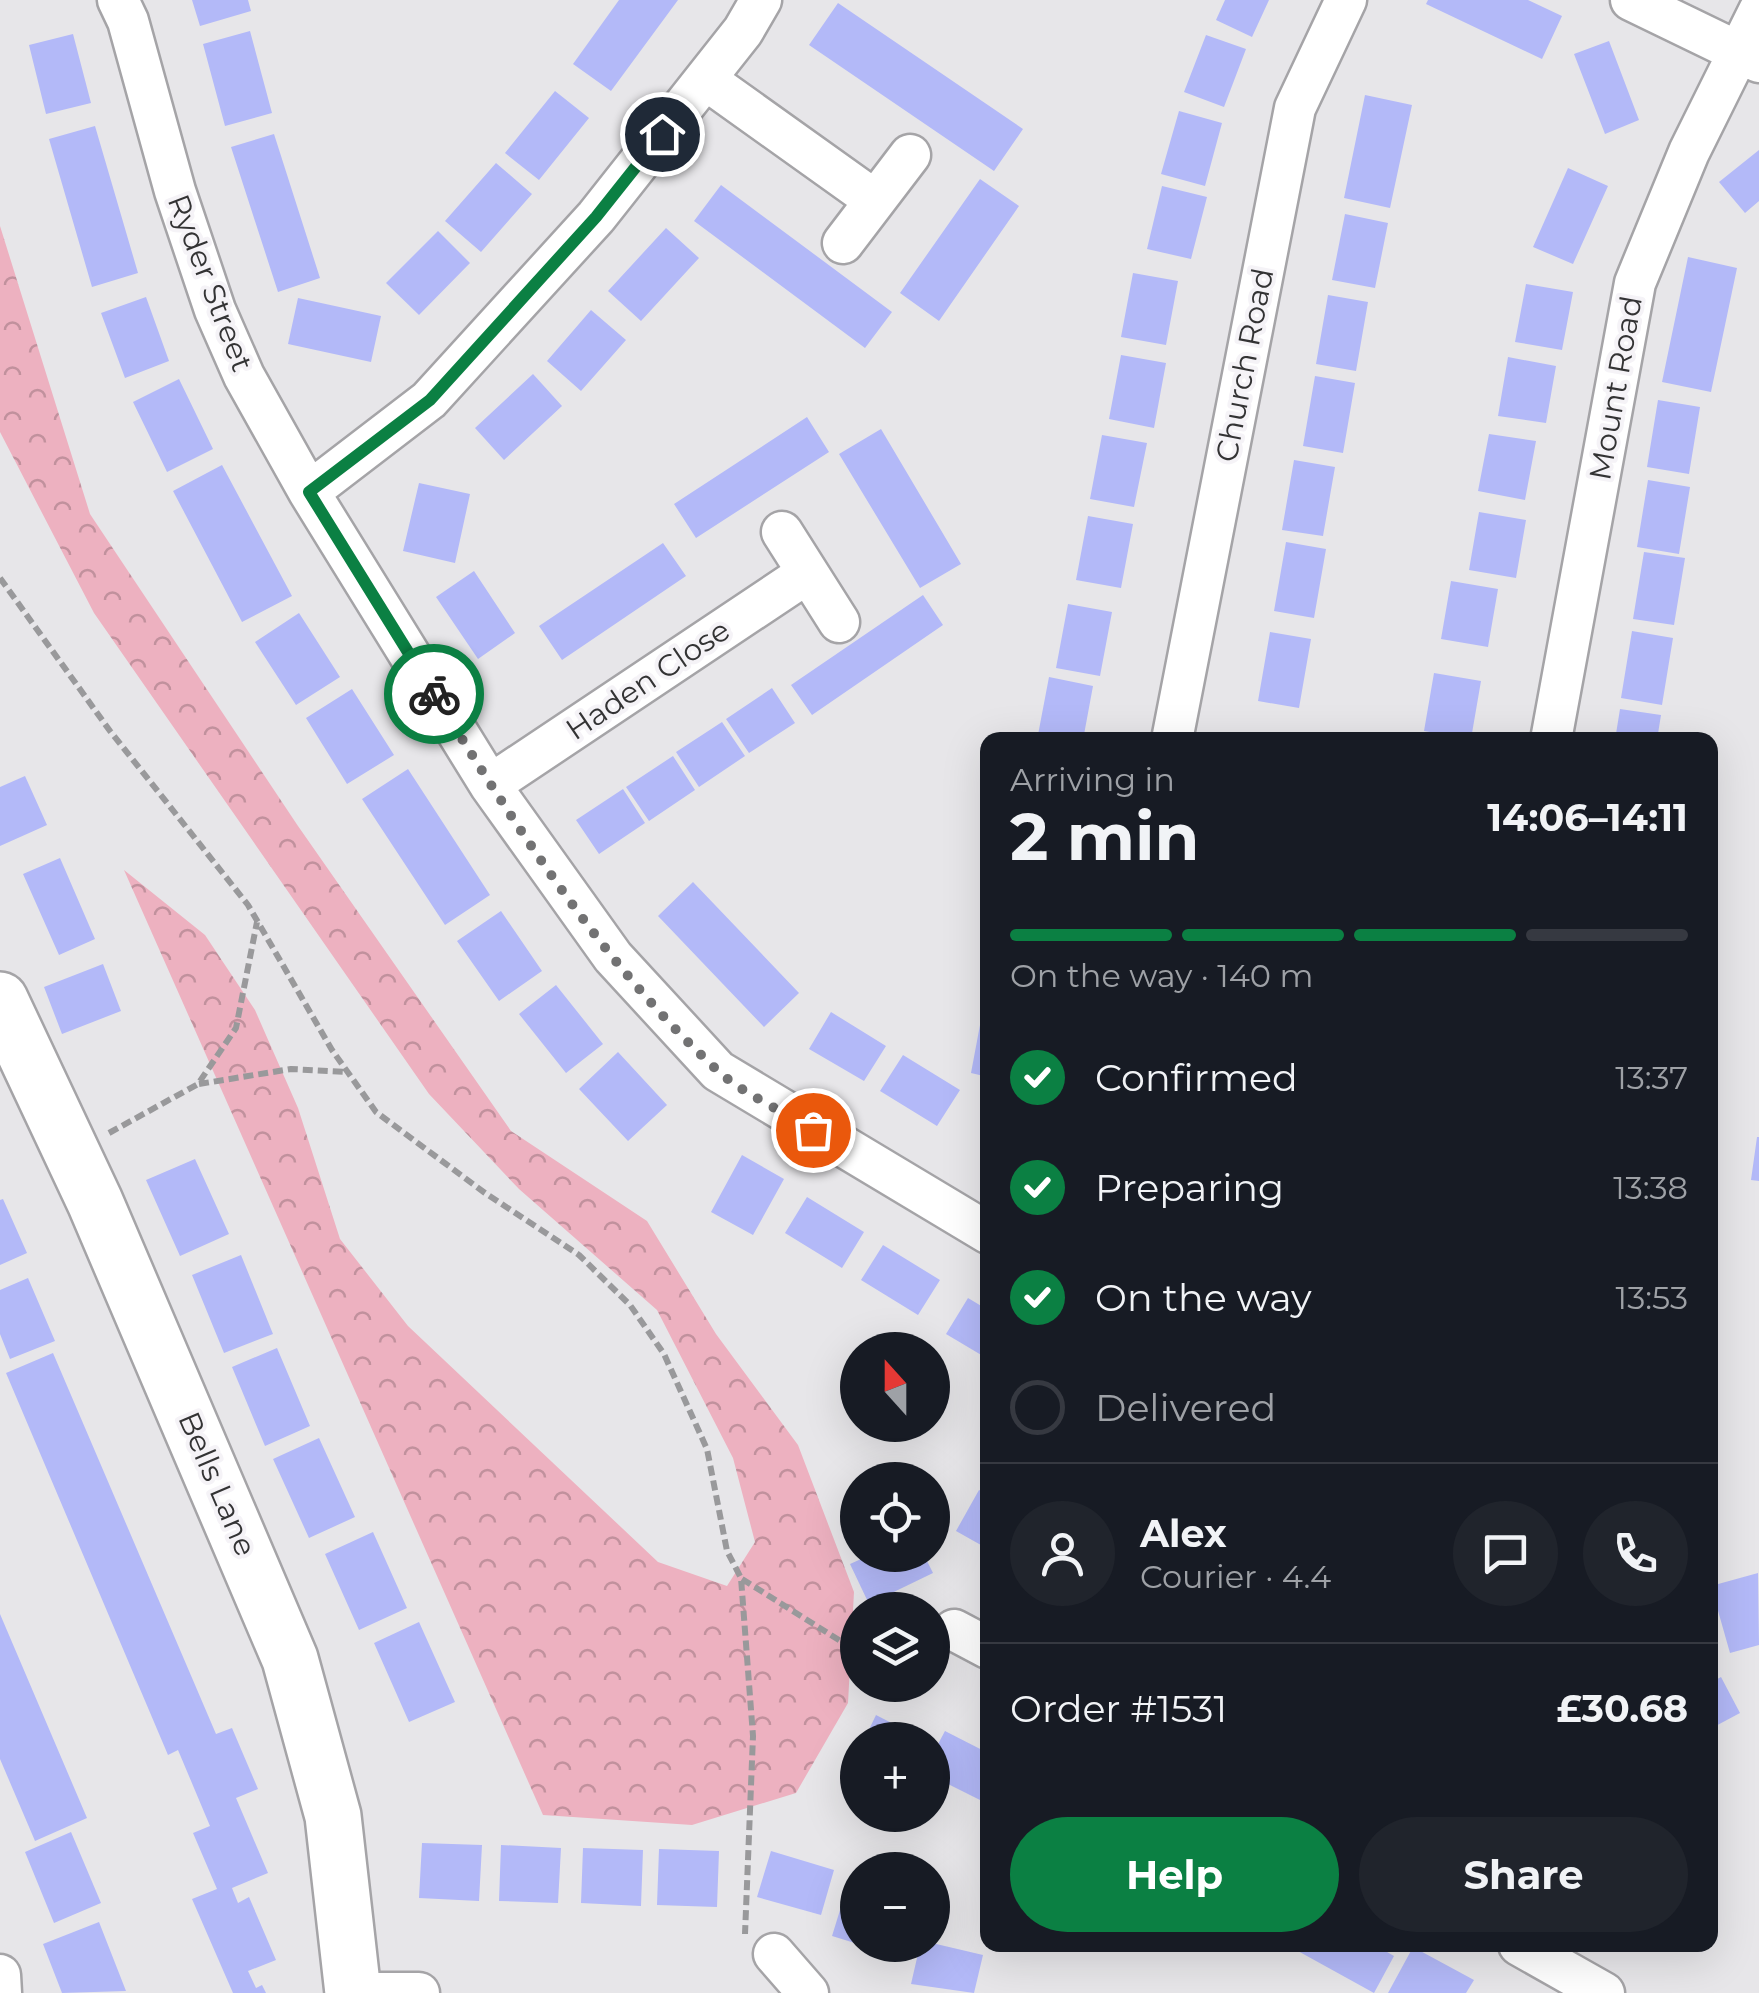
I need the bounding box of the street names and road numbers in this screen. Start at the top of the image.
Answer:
street label: Ryder Street [160,189,261,377]
street label: Church Road [1208,265,1281,465]
street label: Mount Road [1581,293,1650,483]
street label: Haden Close [559,611,737,748]
street label: Bells Lane [171,1406,264,1562]

